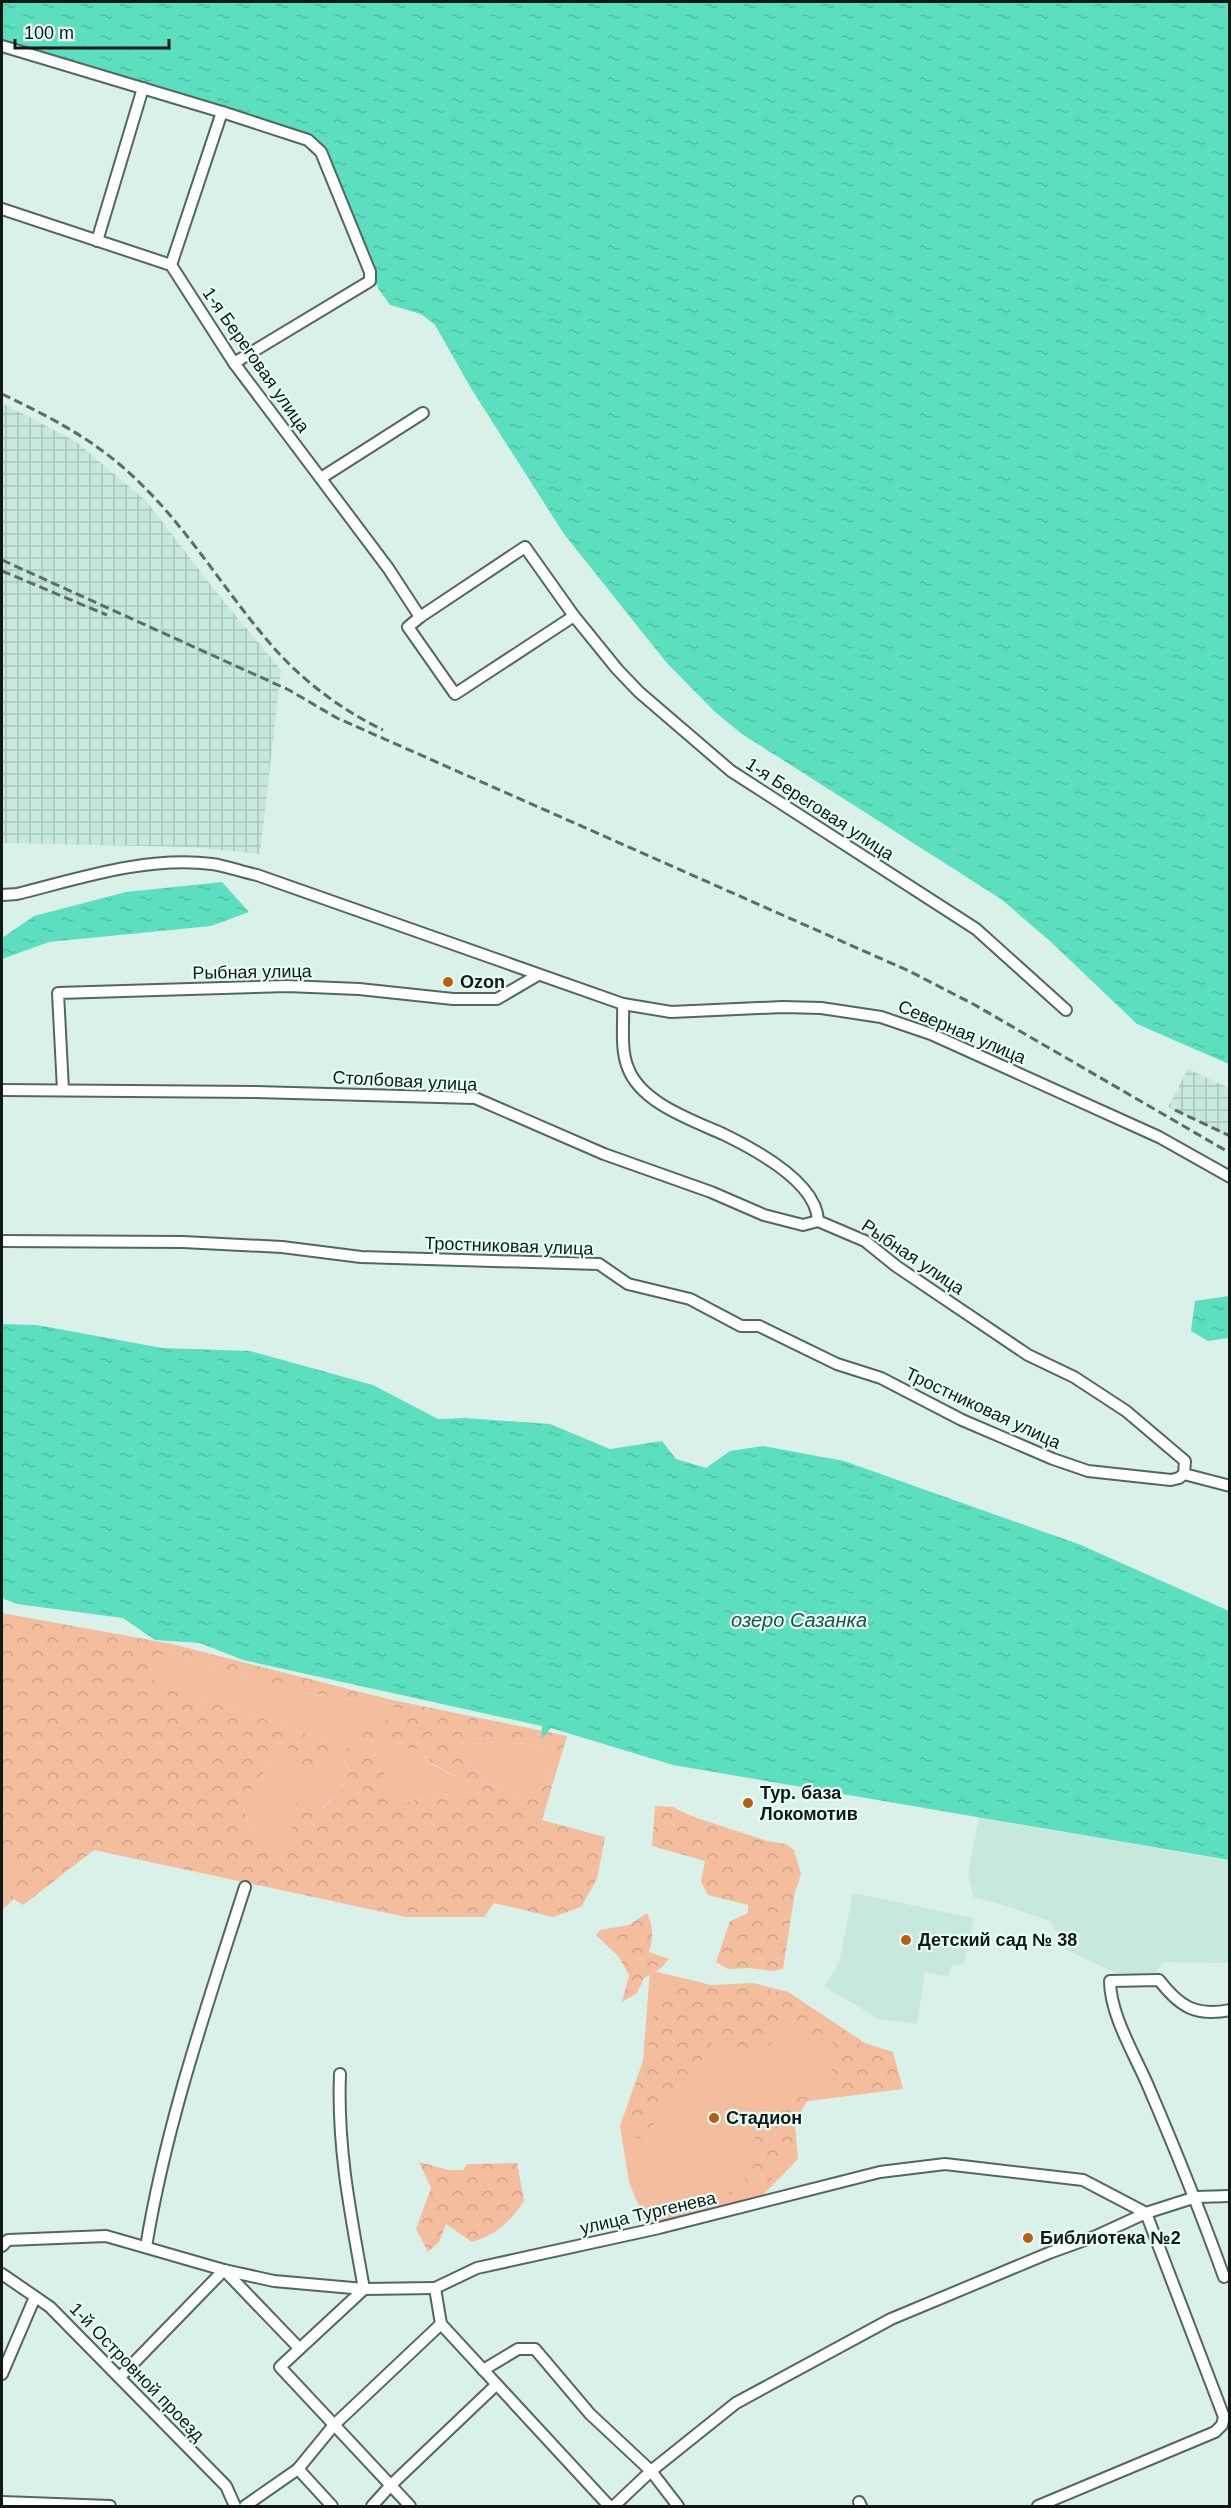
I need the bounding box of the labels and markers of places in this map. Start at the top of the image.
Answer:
place label: Ozon [460,972,505,992]
marker: Ozon [441,975,455,989]
place label: Тур. база Локомотив [760,1783,858,1824]
marker: Тур. база Локомотив [741,1796,755,1810]
place label: Детский сад № 38 [918,1930,1077,1950]
marker: Детский сад № 38 [899,1933,913,1947]
place label: Стадион [726,2108,802,2128]
marker: Стадион [707,2111,721,2125]
place label: Библиотека №2 [1040,2228,1181,2248]
marker: Библиотека №2 [1021,2231,1035,2245]

